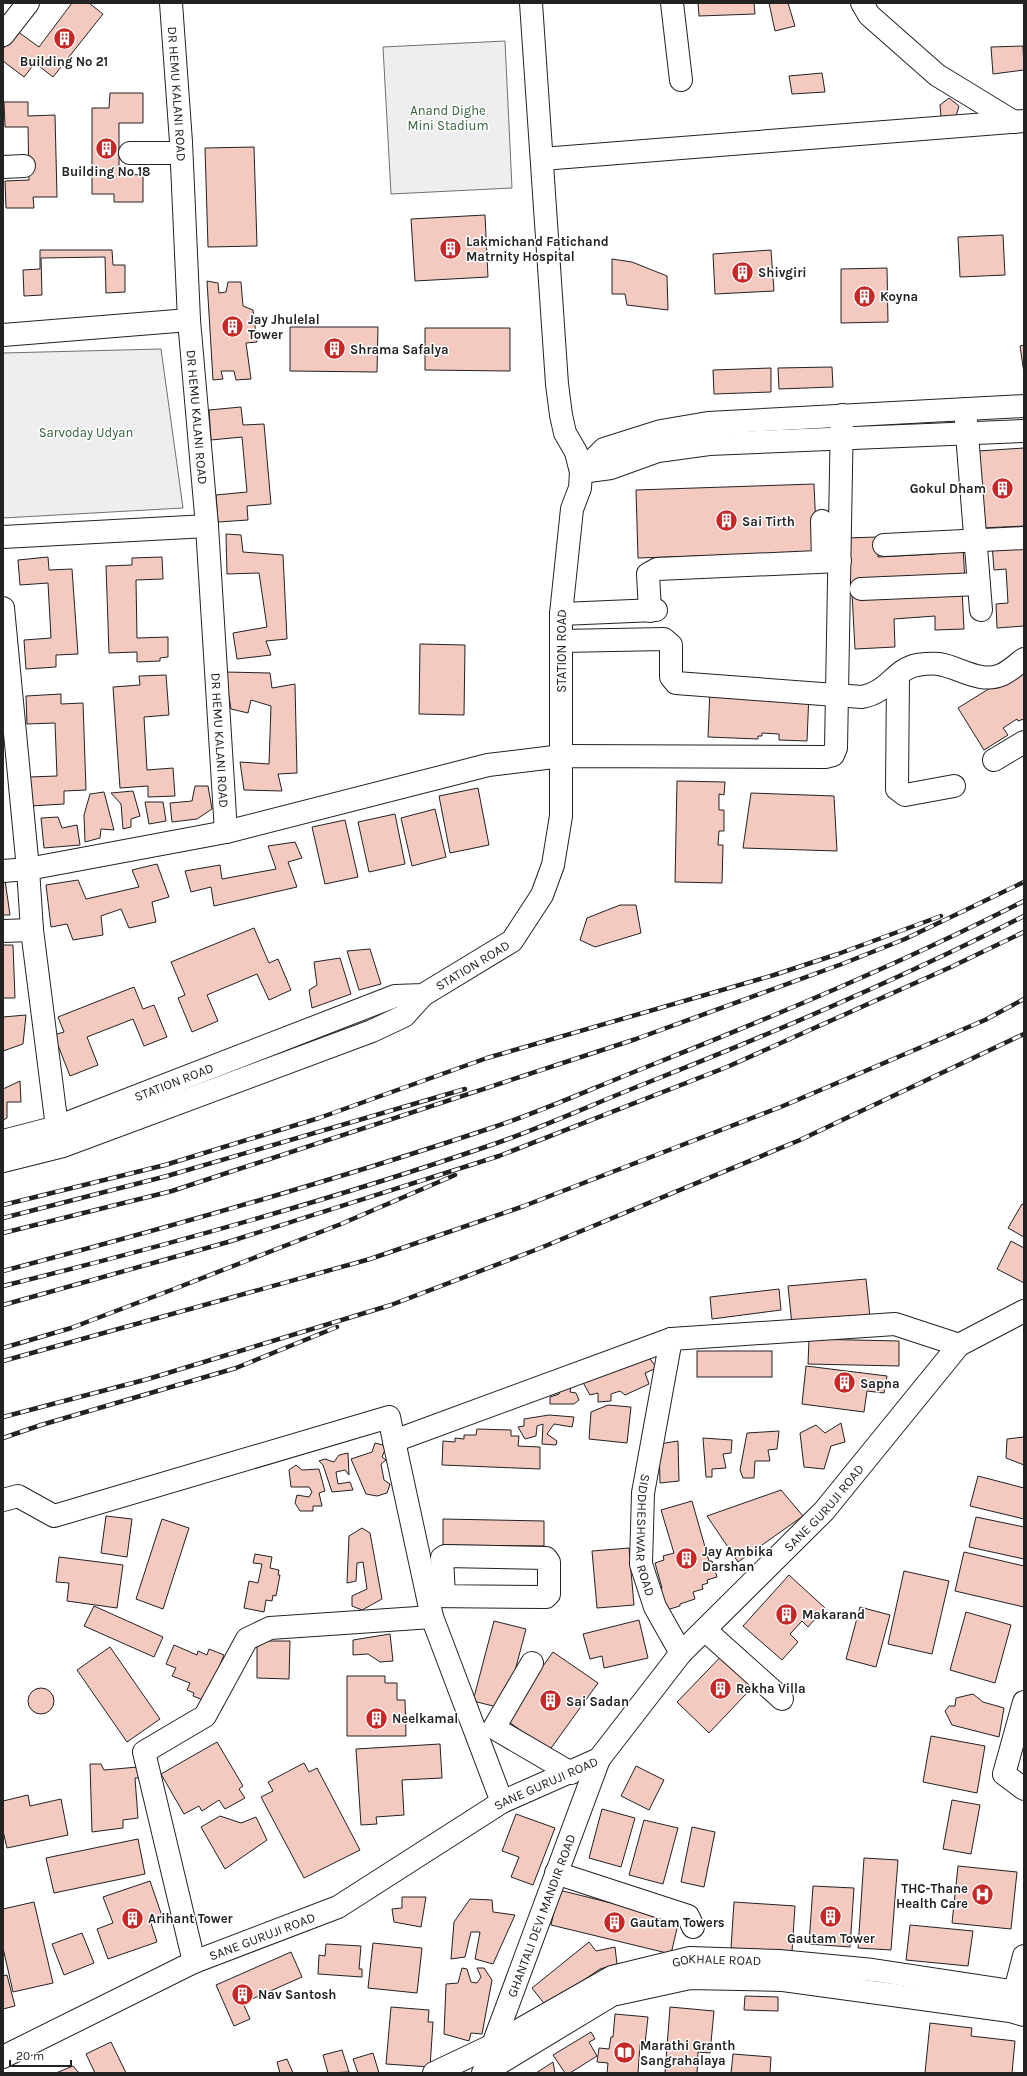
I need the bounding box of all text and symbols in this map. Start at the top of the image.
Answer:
building icon: Building No 21 [51,26,77,52]
street label: DR HEMU KALANI ROAD [165,26,189,162]
place label: Building No 21 [20,54,108,69]
park label: Anand Dighe Mini Stadium [407,103,489,133]
building icon: Building No 18 [93,136,119,162]
place label: Building No 18 [61,164,151,179]
place label: Lakmichand Fatichand Matrnity Hospital [466,234,609,264]
building icon: Lakmichand Fatichand Matrnity Hospital [437,235,463,261]
building icon: Shivgiri [730,259,756,285]
place label: Shivgiri [758,265,807,280]
building icon: Koyna [851,283,877,309]
place label: Koyna [880,289,918,304]
place label: Jay Jhulelal Tower [248,312,320,342]
building icon: Jay Jhulelal Tower [220,313,246,339]
building icon: Shrama Safalya [321,336,347,362]
place label: Shrama Safalya [350,342,449,357]
street label: DR HEMU KALANI ROAD [184,349,210,485]
park label: Sarvoday Udyan [39,425,133,440]
building icon: Gokul Dham [989,475,1015,501]
place label: Gokul Dham [910,481,986,496]
building icon: Sai Tirth [713,508,739,534]
place label: Sai Tirth [742,514,795,529]
street label: STATION ROAD [554,608,569,693]
street label: DR HEMU KALANI ROAD [208,672,231,808]
street label: STATION ROAD [433,937,512,994]
street label: STATION ROAD [132,1060,216,1104]
building icon: Sapna [832,1370,858,1396]
place label: Sapna [860,1376,900,1391]
street label: SANE GURUJI ROAD [781,1461,867,1555]
street label: SIDDHESHWAR ROAD [633,1473,658,1598]
place label: Jay Ambika Darshan [702,1544,773,1574]
building icon: Jay Ambika Darshan [673,1545,699,1571]
building icon: Makarand [773,1601,799,1627]
place label: Makarand [802,1607,865,1622]
building icon: Rekha Villa [708,1675,734,1701]
place label: Rekha Villa [736,1681,806,1696]
building icon: Sai Sadan [538,1688,564,1714]
place label: Sai Sadan [566,1694,629,1709]
building icon: Neelkamal [363,1705,389,1731]
place label: Neelkamal [392,1711,458,1726]
street label: SANE GURUJI ROAD [491,1753,600,1813]
street label: GHANTALI DEVI MANDIR ROAD [504,1832,578,1999]
place label: THC-Thane Health Care [896,1881,968,1911]
hospital icon: THC-Thane Health Care [970,1882,996,1908]
building icon: Gautam Tower [818,1903,844,1929]
building icon: Arihant Tower [120,1905,146,1931]
street label: SANE GURUJI ROAD [207,1909,317,1964]
building icon: Gautam Towers [602,1909,628,1935]
place label: Arihant Tower [148,1911,234,1926]
place label: Gautam Towers [630,1915,725,1930]
place label: Gautam Tower [787,1931,876,1946]
street label: GOKHALE ROAD [670,1951,761,1970]
building icon: Nav Santosh [229,1981,255,2007]
place label: Nav Santosh [258,1987,336,2002]
place label: Marathi Granth Sangrahalaya [640,2038,735,2068]
library icon: Marathi Granth Sangrahalaya [612,2039,638,2065]
scale bar [10,2042,71,2068]
text: 20 m [16,2049,44,2063]

